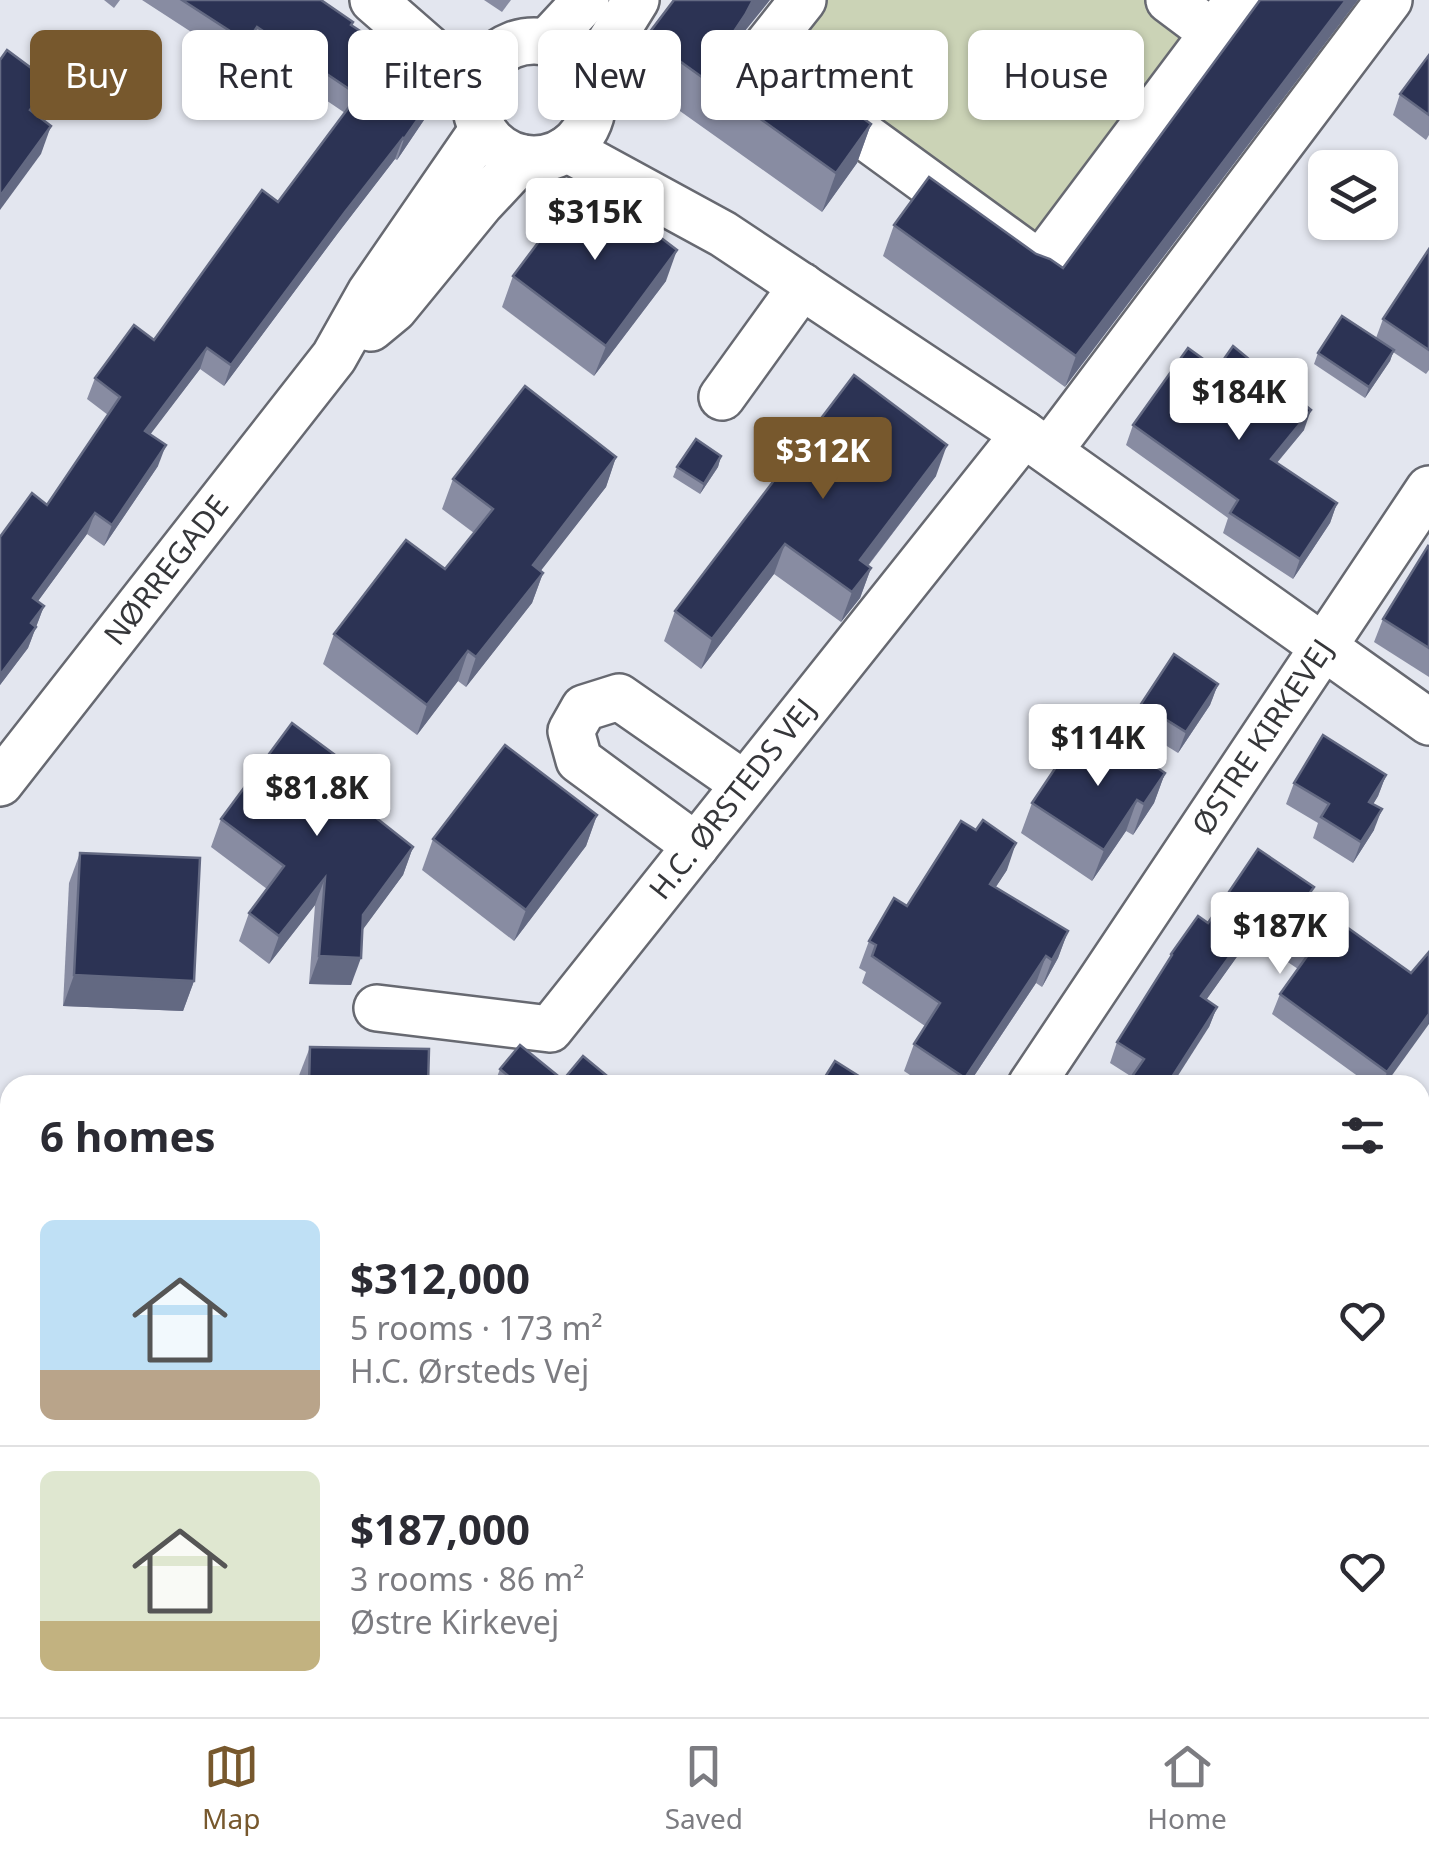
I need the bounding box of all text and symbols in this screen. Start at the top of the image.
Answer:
chip: Buy [30,30,162,120]
chip: Rent [182,30,328,120]
chip: Filters [348,30,518,120]
chip: New [538,30,681,120]
chip: Apartment [701,30,948,120]
chip: House [968,30,1144,120]
map controls [1308,150,1398,240]
button: layers [1308,150,1398,240]
pin: $315K [525,178,665,263]
text: $315K [548,189,642,232]
pin: $184K [1169,358,1309,443]
text: $184K [1192,369,1286,412]
pin: $312K [753,417,893,502]
text: $312K [776,428,870,471]
street label: NØRREGADE [94,486,237,653]
street label: ØSTRE KIRKEVEJ [1182,631,1342,842]
street label: H.C. ØRSTEDS VEJ [639,689,825,907]
pin: $114K [1028,704,1168,789]
text: $114K [1051,715,1145,758]
pin: $81.8K [236,754,398,839]
text: $81.8K [265,765,369,808]
pin: $187K [1210,892,1350,977]
text: $187K [1233,903,1327,946]
text: 6 homes [40,1107,216,1164]
icon: filters [1335,1108,1390,1163]
text: $312,000 [350,1249,530,1306]
icon: home [120,1260,240,1380]
icon: heart [1335,1293,1390,1348]
text: 5 rooms · 173 m² [350,1306,603,1349]
text: H.C. Ørsteds Vej [350,1349,589,1392]
text: $187,000 [350,1500,530,1557]
icon: home [120,1511,240,1631]
icon: heart [1335,1544,1390,1599]
text: 3 rooms · 86 m² [350,1557,584,1600]
text: Østre Kirkevej [350,1600,559,1643]
tab: Map [202,1739,260,1837]
tab: Saved [665,1739,743,1837]
tab: Home [1147,1739,1227,1837]

